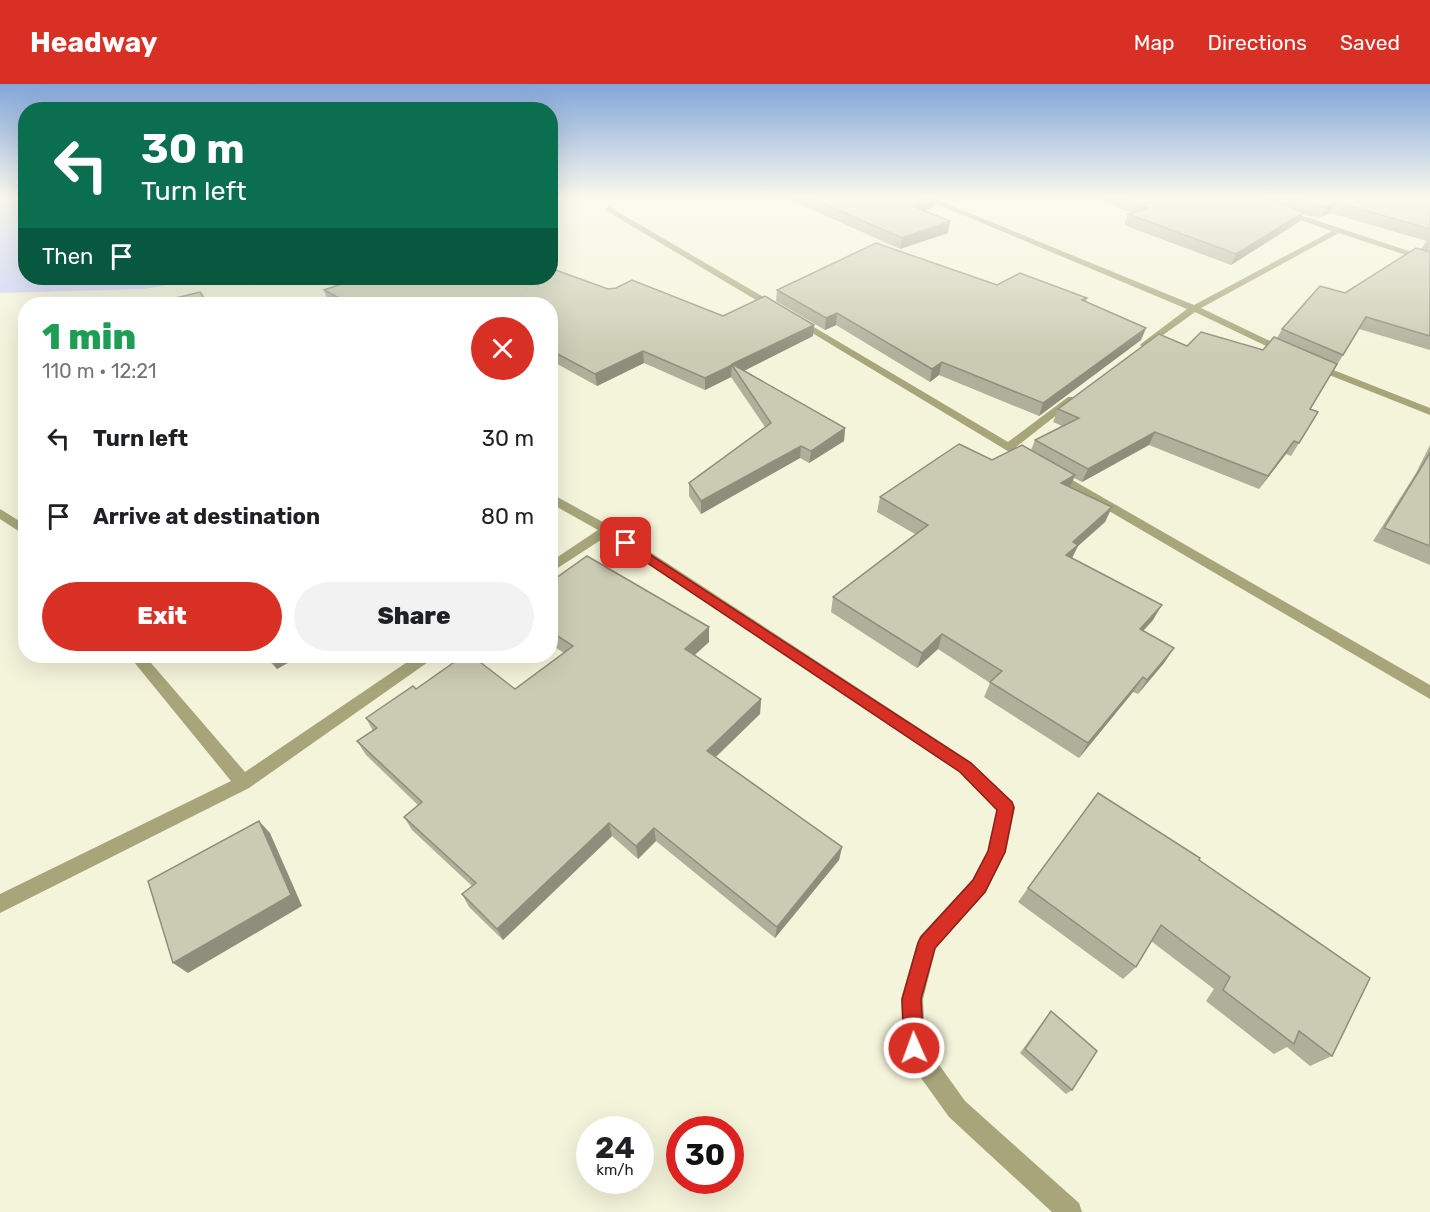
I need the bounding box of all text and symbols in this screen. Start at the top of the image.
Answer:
text: Headway [30,26,157,59]
text: Map [1134,30,1175,55]
text: Directions [1208,30,1307,55]
text: Saved [1340,30,1400,55]
text: 30 m [141,124,245,174]
icon: left [42,126,120,204]
text: Turn left [141,175,246,207]
icon: arrive [105,240,138,273]
text: Then [42,243,93,270]
text: 1 min [42,315,136,358]
button: close [471,317,534,380]
text: 110 m · 12:21 [42,359,157,383]
icon: left [42,422,75,455]
text: Turn left [93,425,188,452]
text: 30 m [482,425,534,452]
icon: arrive [42,500,75,533]
text: Arrive at destination [93,503,320,530]
text: 80 m [481,503,534,530]
pin [600,517,651,568]
icon: arrive [609,526,642,559]
button: Exit [42,582,282,651]
button: Share [294,582,534,651]
position arrow [882,1016,946,1080]
speed limit sign: 30 [666,1116,744,1194]
text: 24 [595,1130,635,1166]
text: km/h [596,1161,634,1179]

